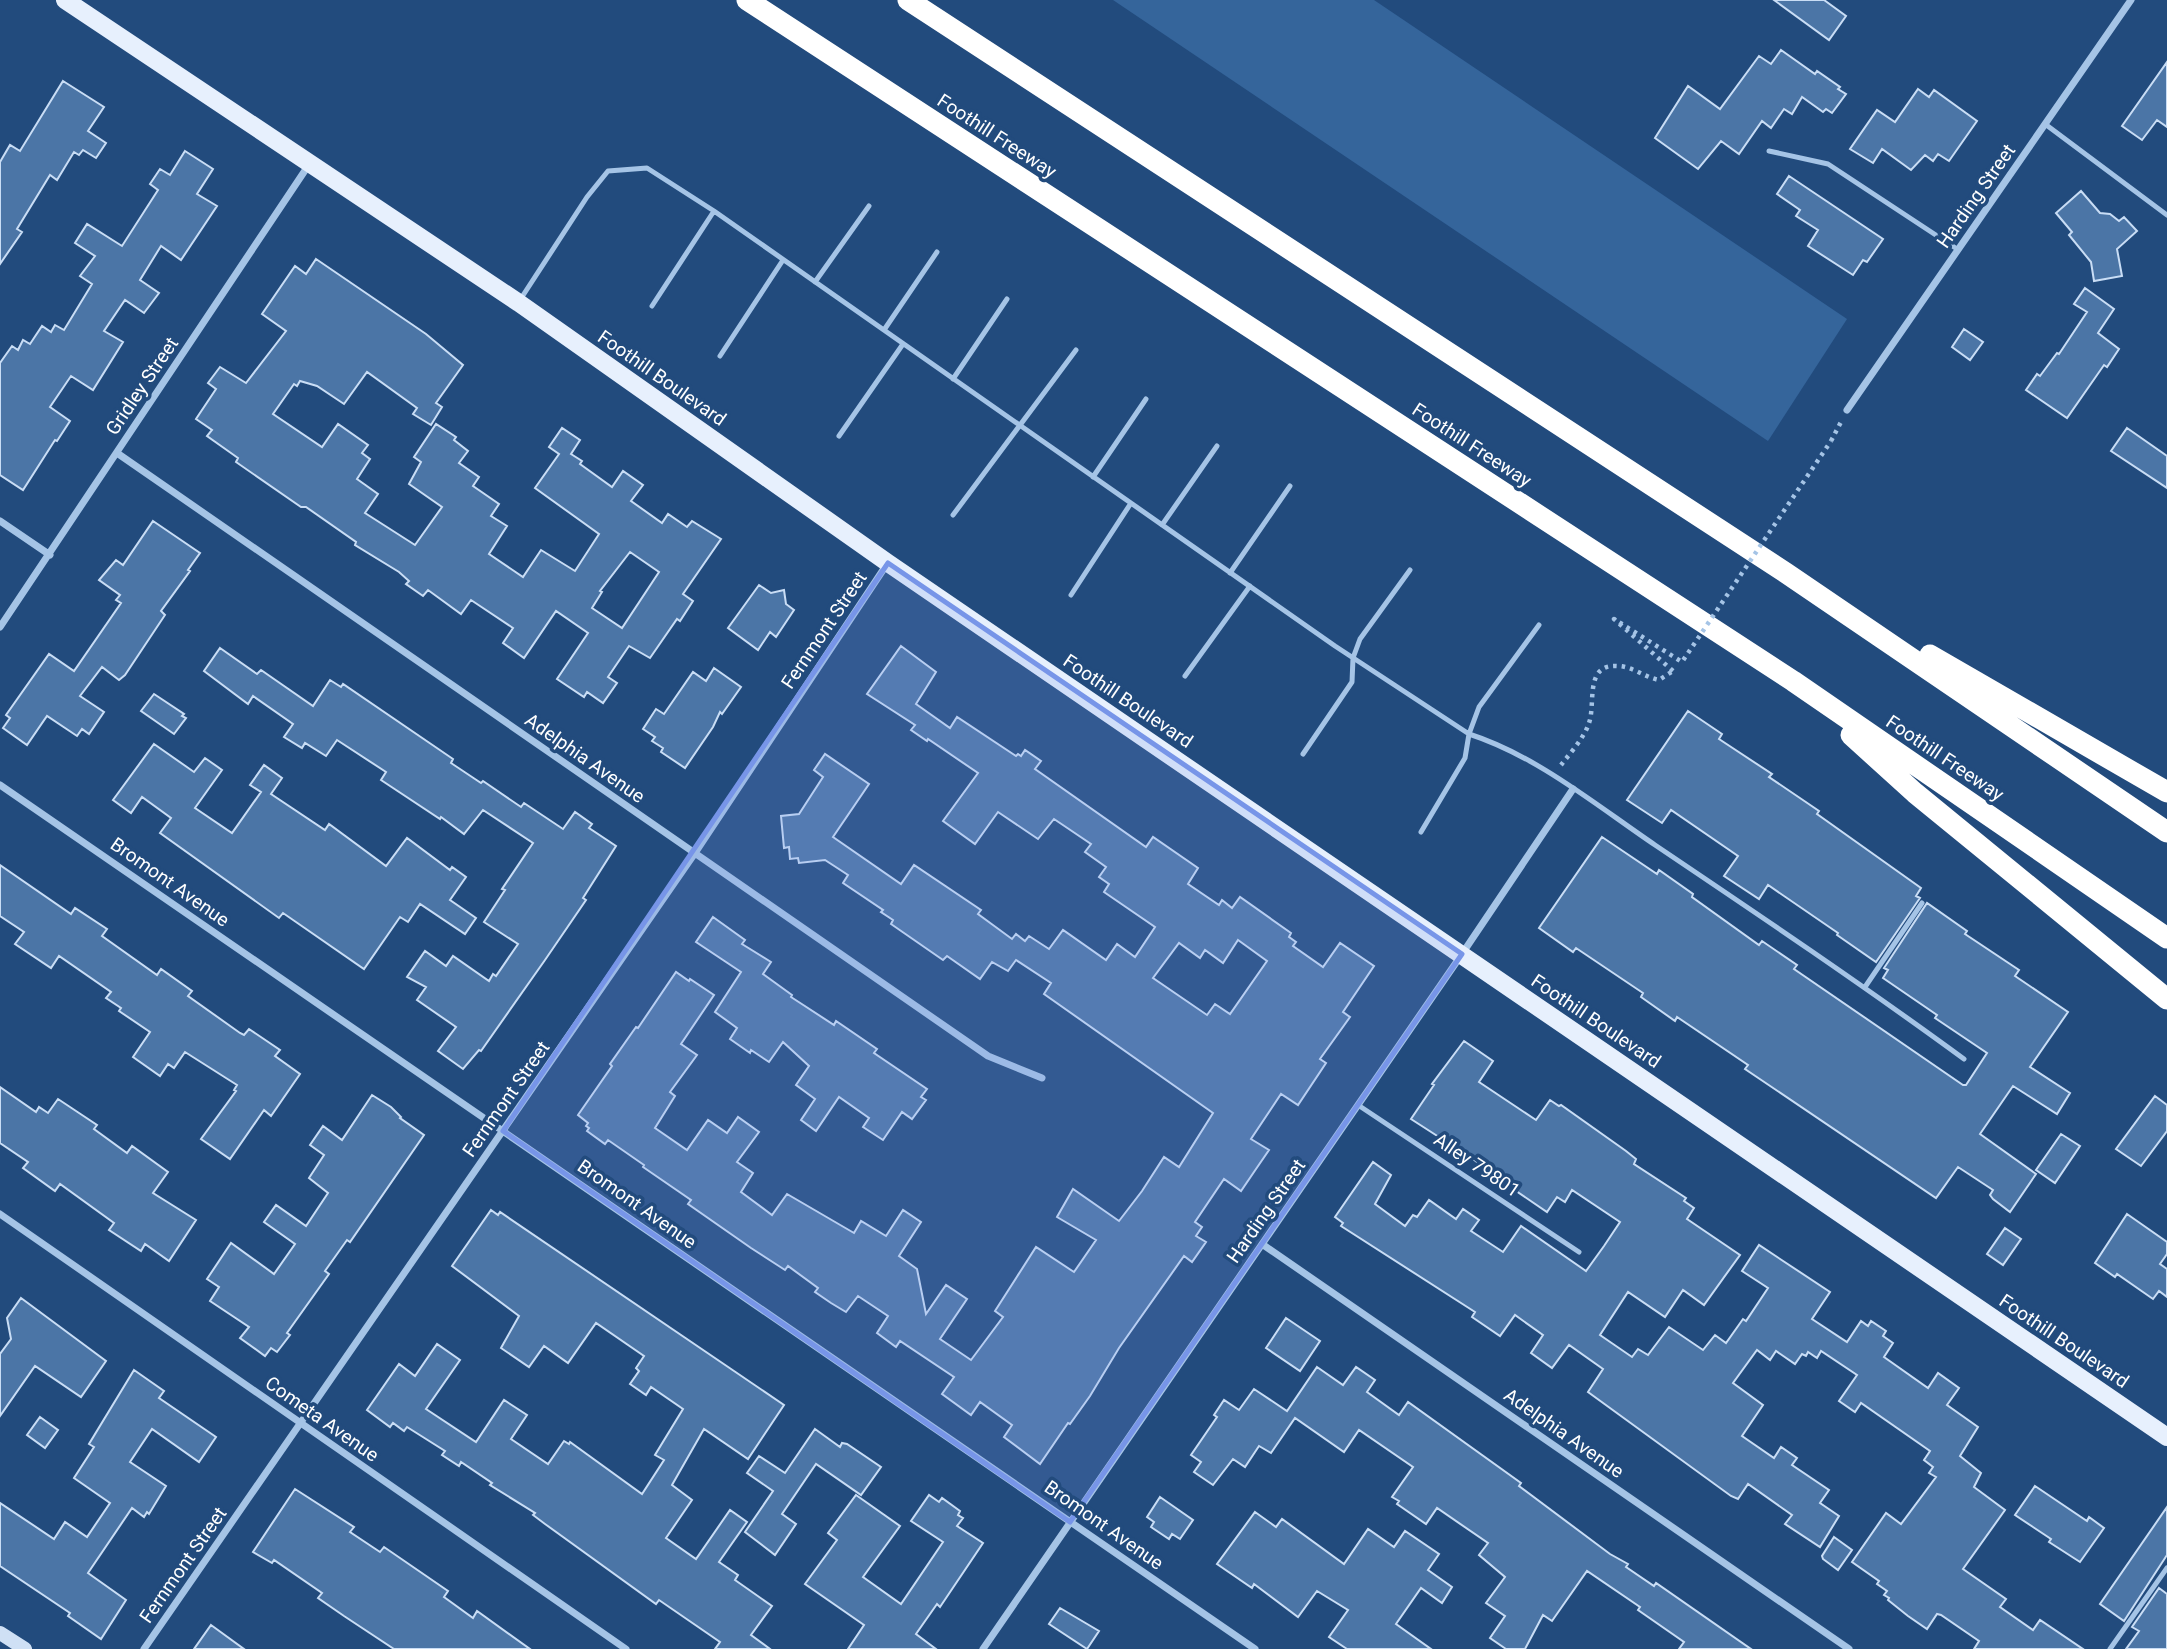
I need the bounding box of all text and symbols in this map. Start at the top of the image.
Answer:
street label: Foothill Freeway [933,89,1061,183]
street label: Harding Street [1932,140,2020,252]
street label: Foothill Boulevard [593,325,731,431]
street label: Gridley Street [101,333,183,439]
street label: Foothill Freeway [1408,398,1536,492]
street label: Fernmont Street [776,567,872,693]
street label: Foothill Boulevard [1059,649,1197,753]
street label: Adelphia Avenue [521,708,649,808]
street label: Foothill Freeway [1882,710,2008,806]
street label: Bromont Avenue [106,832,234,932]
street label: Foothill Boulevard [1527,969,1665,1073]
street label: Fernmont Street [457,1037,555,1161]
street label: Alley 79801 [1430,1128,1524,1202]
street label: Bromont Avenue [573,1154,701,1254]
street label: Harding Street [1222,1155,1310,1267]
street label: Foothill Boulevard [1995,1289,2133,1393]
street label: Cometa Avenue [261,1371,383,1467]
street label: Adelphia Avenue [1500,1383,1628,1483]
street label: Bromont Avenue [1040,1475,1168,1575]
street label: Fernmont Street [134,1503,232,1627]

